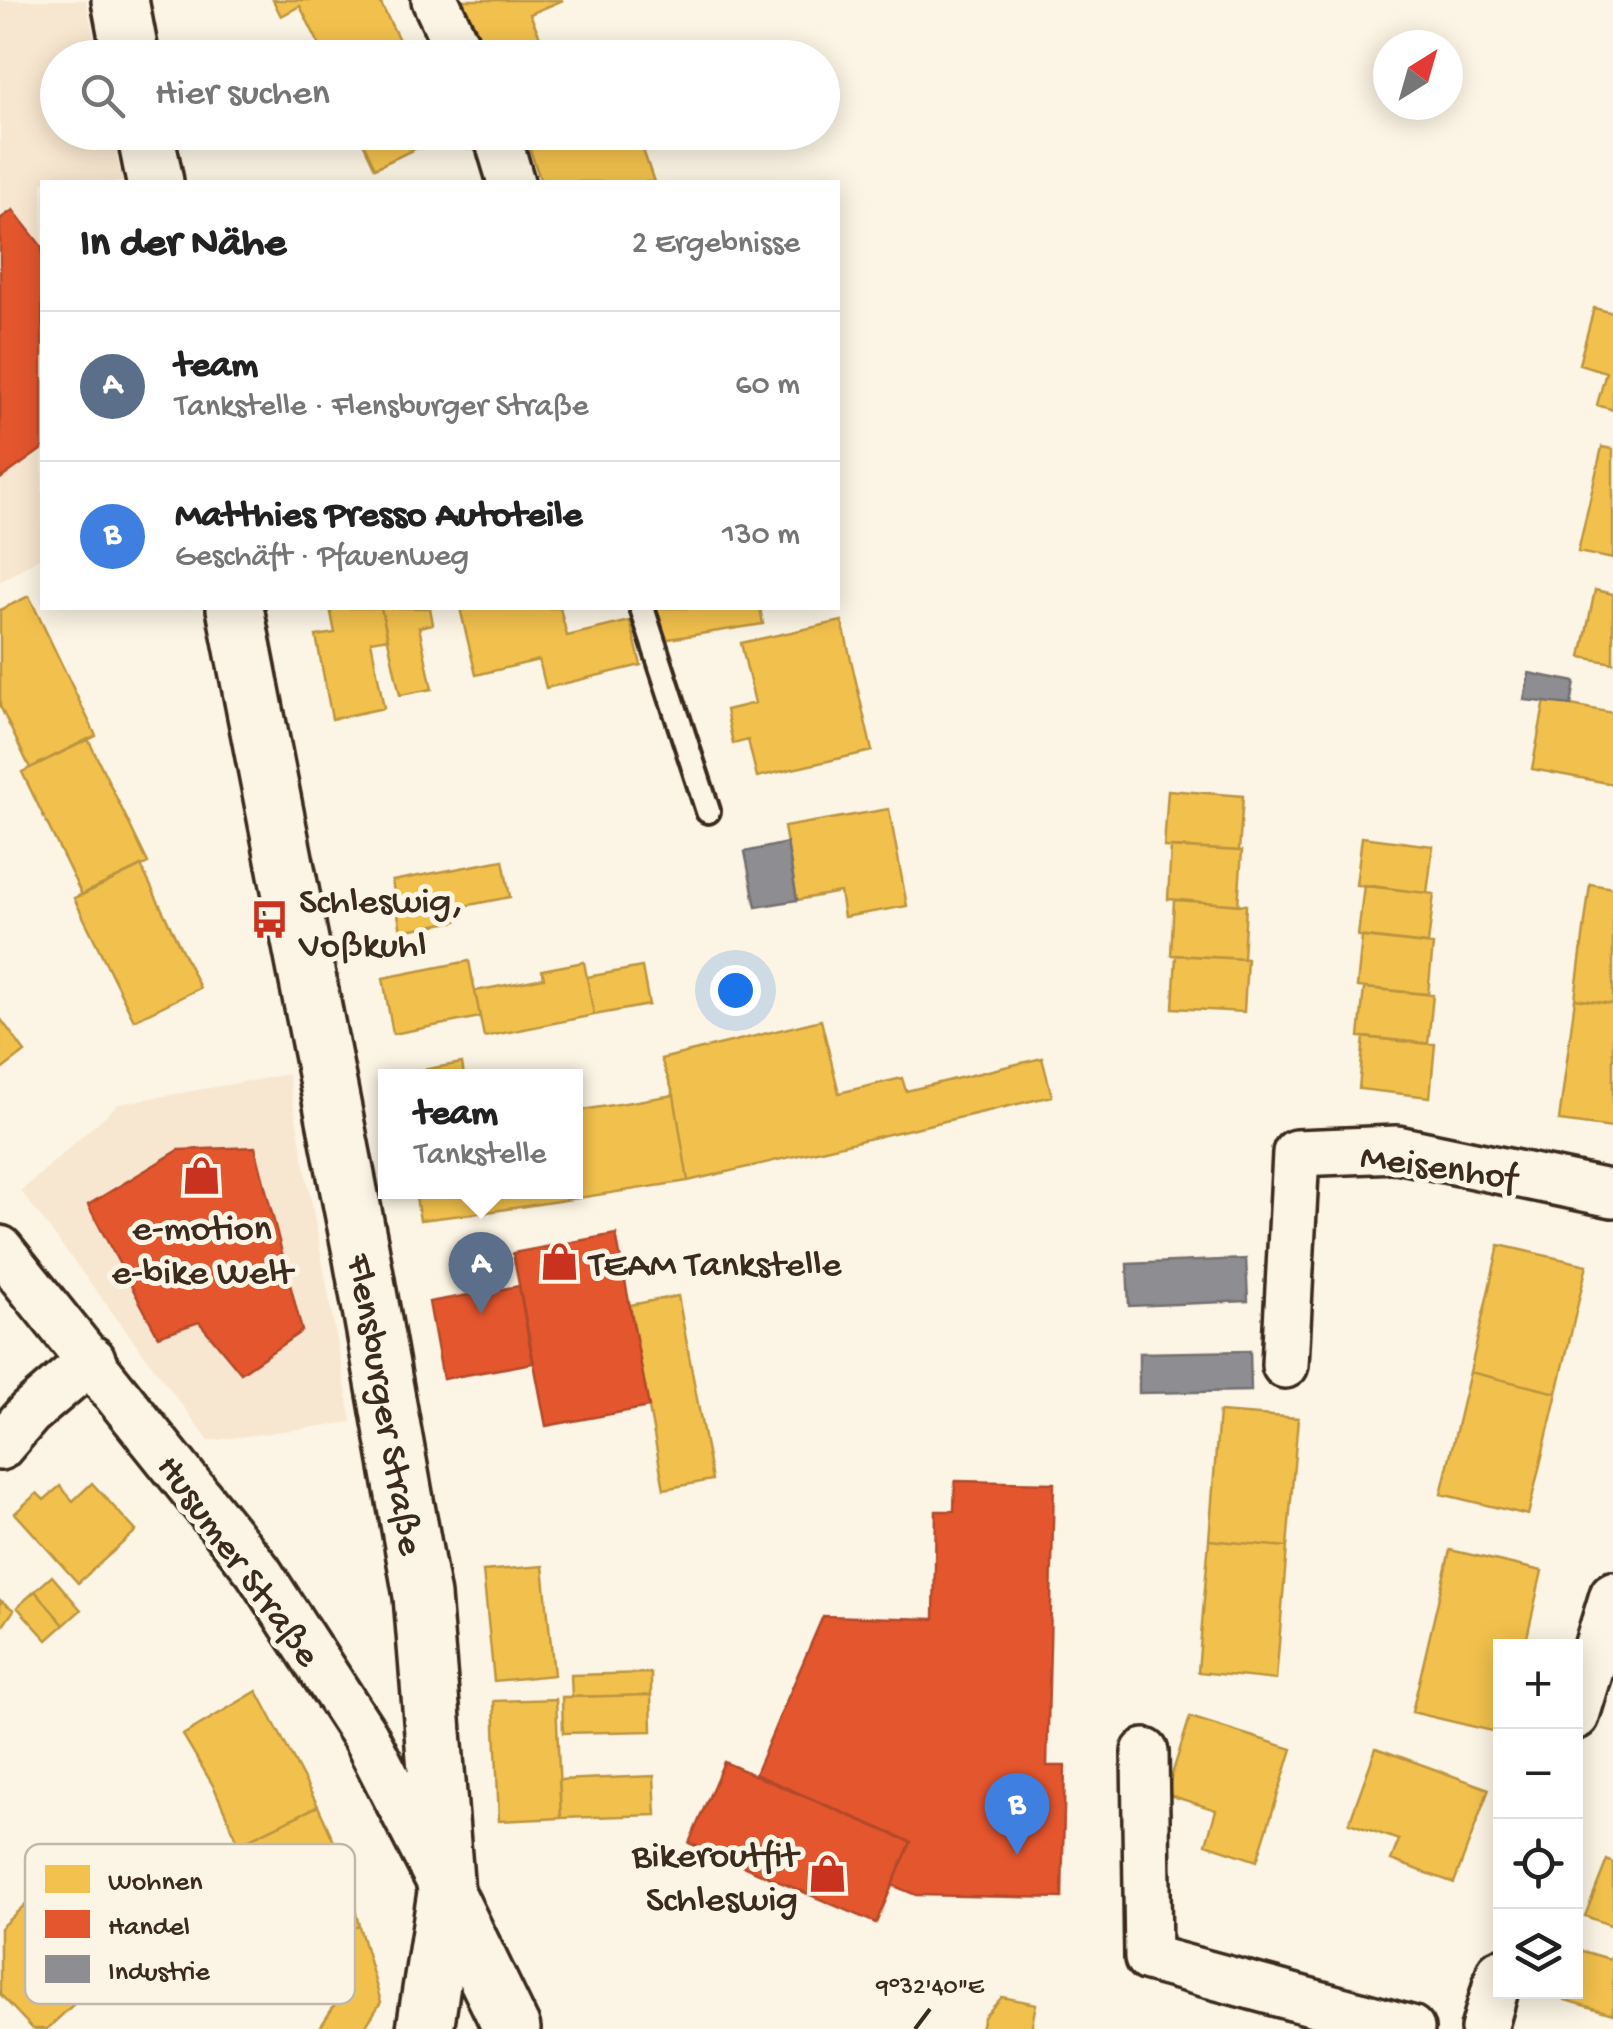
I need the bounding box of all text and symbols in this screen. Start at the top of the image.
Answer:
north arrow [1373,30,1463,120]
search box [40,40,840,150]
icon: search [75,68,130,123]
text: Hier suchen [155,73,330,117]
text: In der Nähe [80,221,286,270]
text: 2 Ergebnisse [632,226,800,264]
text: team [175,345,258,389]
text: A [103,367,122,405]
text: 60 m [735,367,800,405]
text: Tankstelle · Flensburger Straße [175,389,588,427]
text: Matthies Presso Autoteile [175,495,582,539]
text: B [104,517,121,555]
text: 130 m [722,517,800,555]
text: Geschäft · Pfauenweg [175,539,469,577]
place label: Schleswig, Voßkuhl [298,882,463,970]
bus stop icon: Schleswig, Voßkuhl [248,899,290,941]
your location [710,965,761,1016]
popup [378,1069,583,1199]
text: team [415,1093,498,1137]
text: Tankstelle [415,1137,546,1175]
street label: Meisenhof [1357,1137,1523,1203]
shop icon: e-motion e-bike Welt [181,1155,223,1197]
place label: e-motion e-bike Welt [111,1209,296,1297]
pin: A [448,1232,514,1314]
shop icon: TEAM Tankstelle [538,1240,580,1282]
place label: TEAM Tankstelle [587,1245,842,1289]
street label: Flensburger Straße [334,1250,430,1559]
street label: Husumer Straße [145,1448,328,1677]
map controls [1493,1639,1583,1999]
button: + [1493,1639,1583,1729]
button: − [1493,1729,1583,1819]
pin: B [984,1772,1050,1855]
button: locate [1493,1819,1583,1909]
place label: Bikeroutfit Schleswig [631,1836,801,1924]
legend [25,1844,355,2004]
shop icon: Bikeroutfit Schleswig [807,1853,849,1895]
text: Wohnen [108,1867,203,1900]
button: layers [1493,1909,1583,1999]
text: Handel [108,1912,190,1945]
text: Industrie [108,1957,210,1990]
text: 9°32'40"E [875,1974,985,2003]

